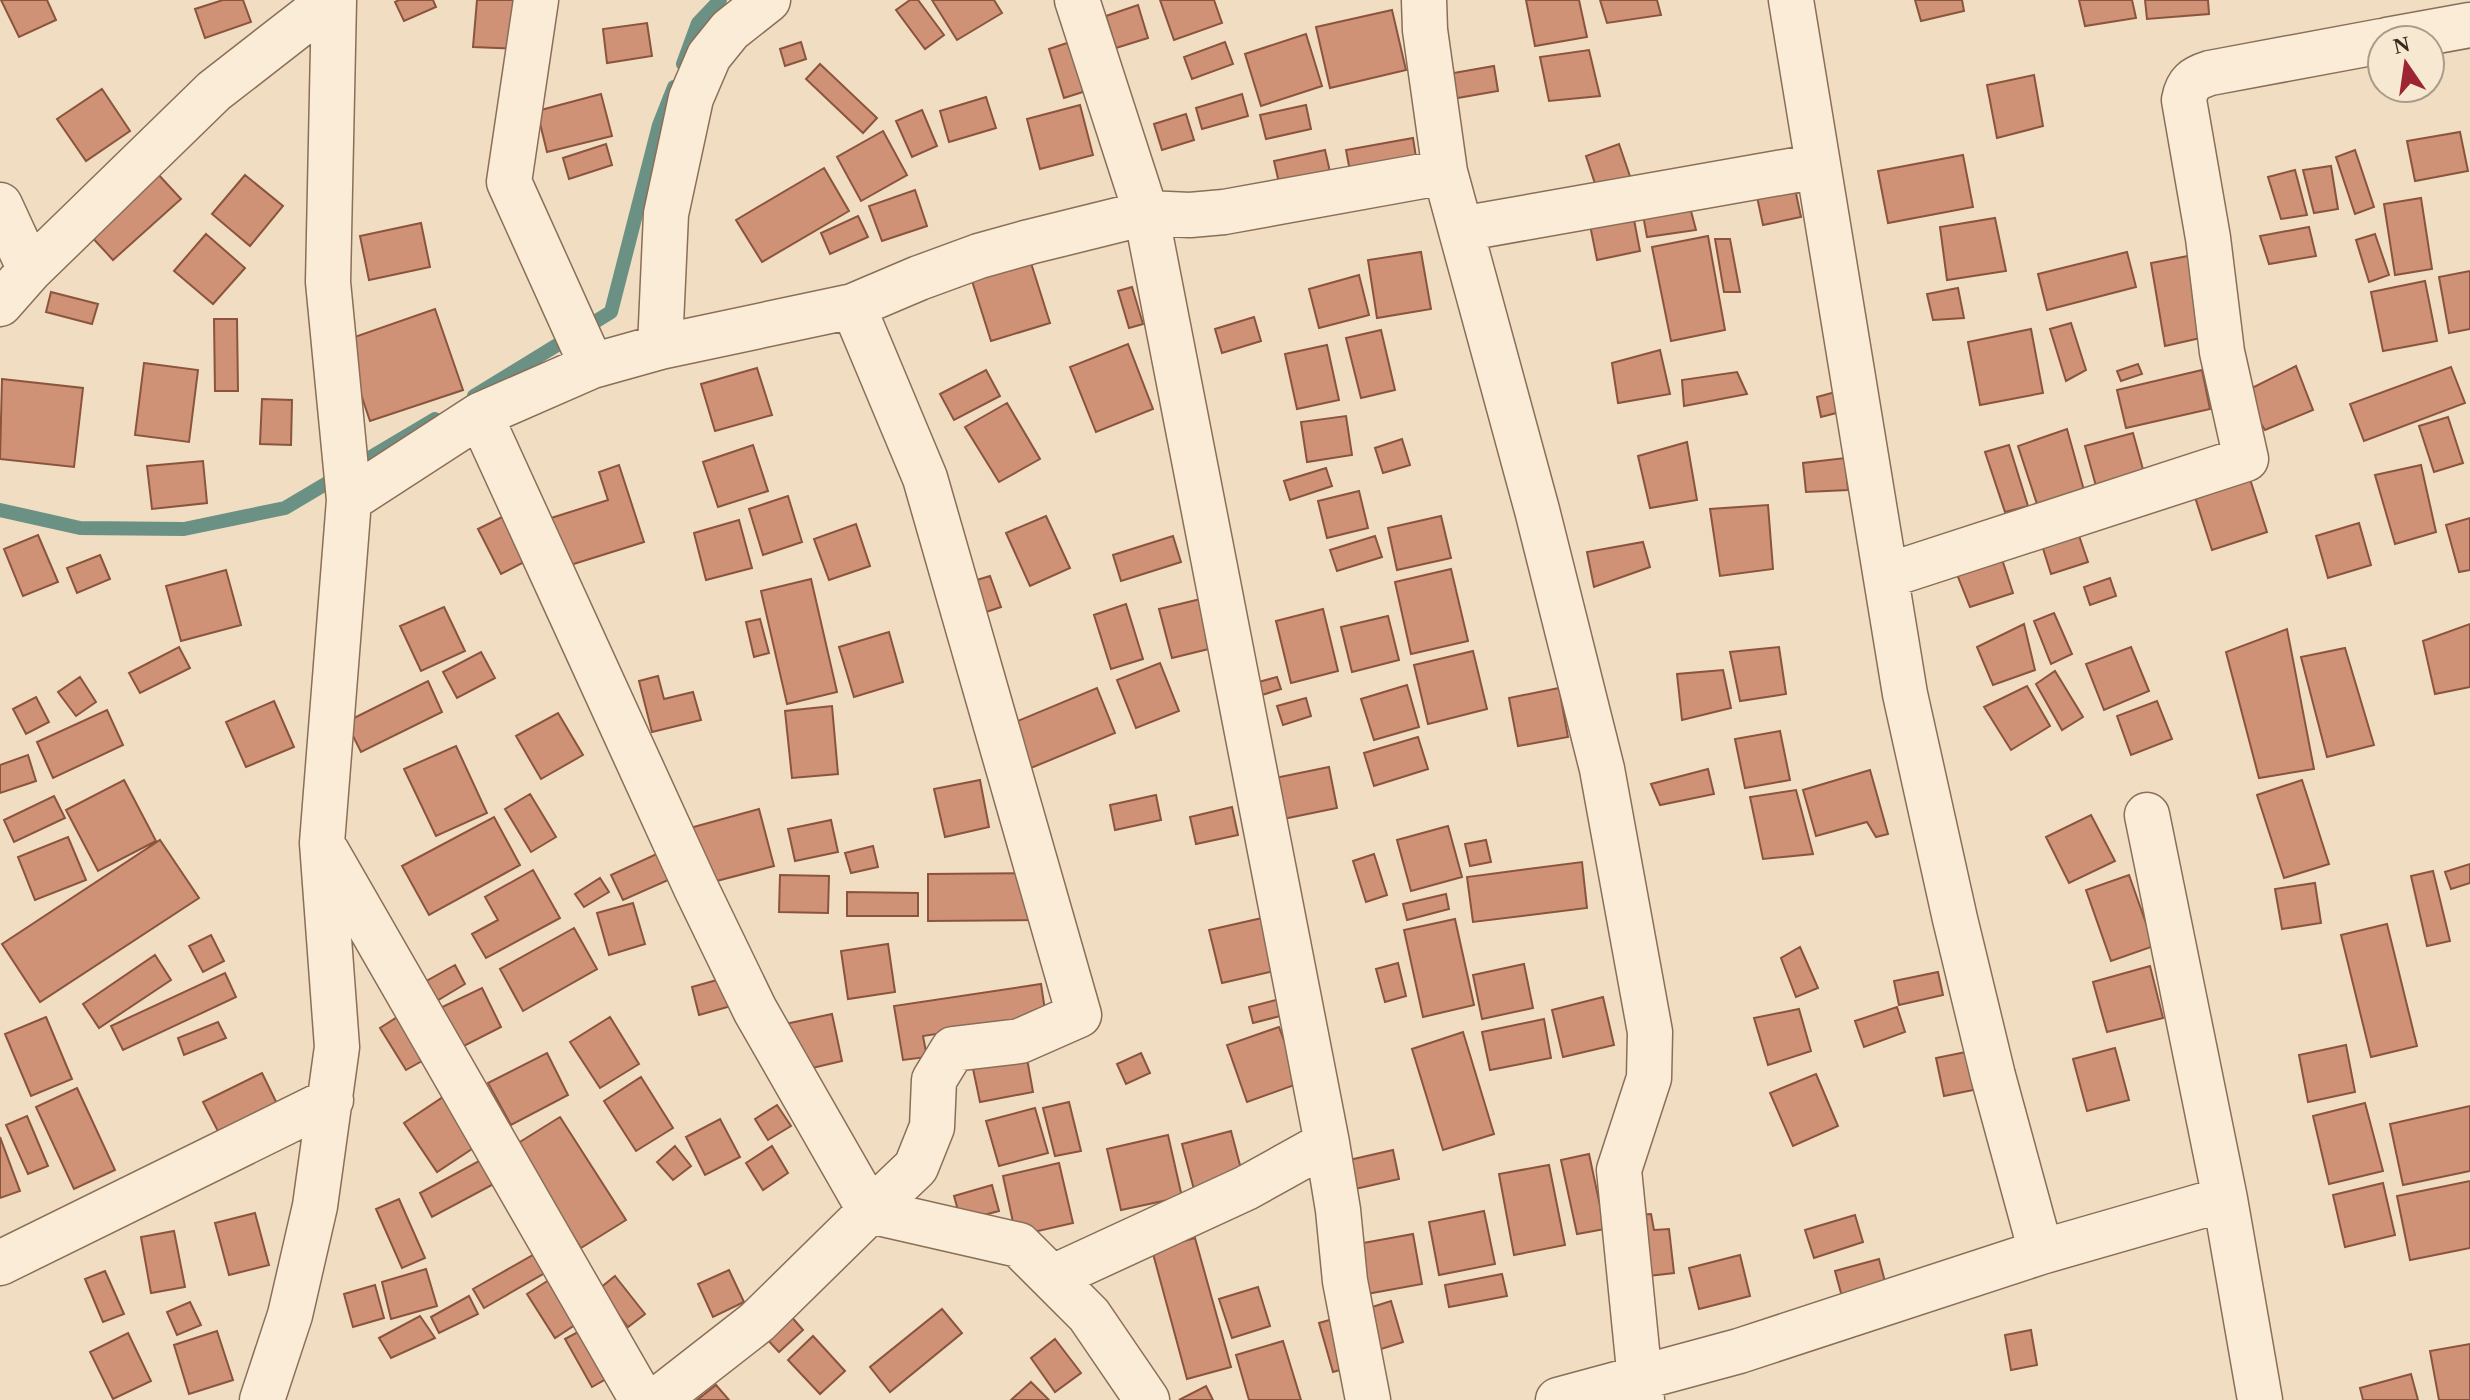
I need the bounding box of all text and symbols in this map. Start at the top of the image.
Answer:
north arrow [2366,24,2446,104]
text: N [2391,31,2412,59]

